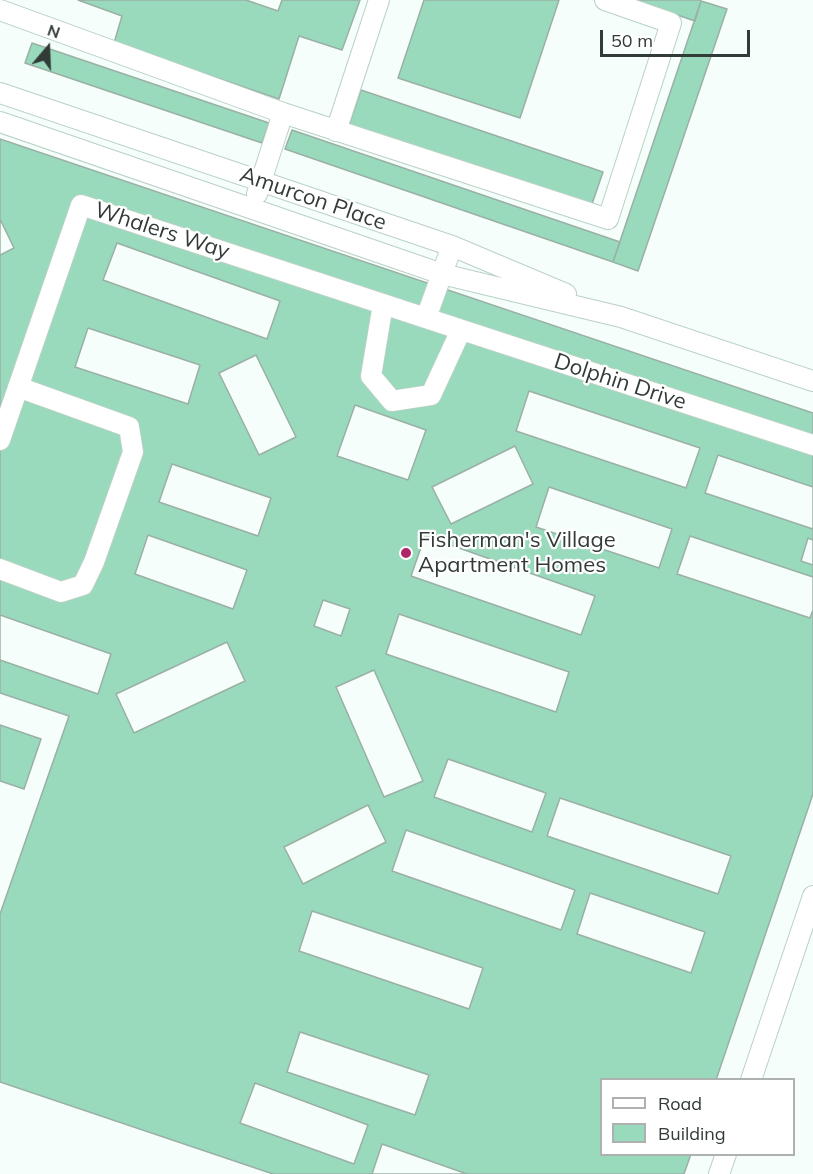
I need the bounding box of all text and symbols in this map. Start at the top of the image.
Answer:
north arrow [18,18,78,78]
scale bar [603,18,753,56]
text: N [45,20,63,42]
text: 50 m [611,29,653,52]
street label: Amurcon Place [236,162,390,236]
street label: Whalers Way [91,197,233,265]
street label: Dolphin Drive [551,348,689,416]
place label: Fisherman's Village Apartment Homes [418,527,616,578]
marker: Fisherman's Village Apartment Homes [399,546,413,560]
legend [600,1078,795,1156]
text: Road [658,1092,702,1115]
text: Building [658,1122,726,1145]

